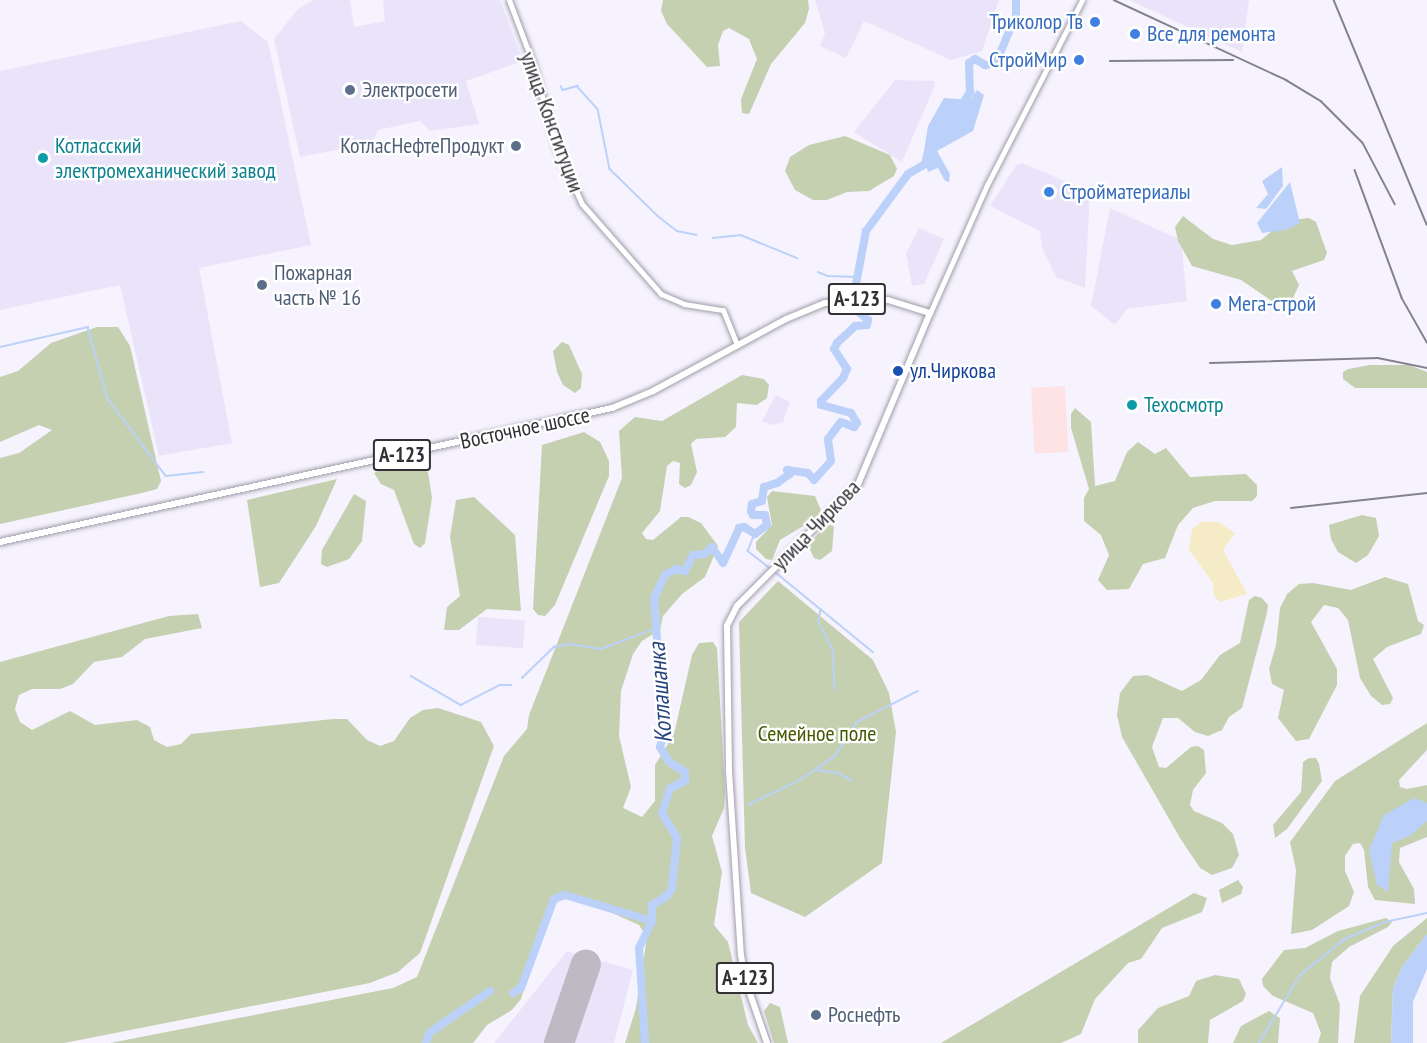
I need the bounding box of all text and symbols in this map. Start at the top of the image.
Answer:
place label: Триколор Тв [989,9,1083,35]
marker: Триколор Тв [1088,15,1102,29]
place label: Все для ремонта [1147,21,1276,47]
marker: Все для ремонта [1128,27,1142,41]
place label: СтройМир [989,47,1067,73]
street label: улица Конституции [514,48,590,196]
marker: СтройМир [1072,53,1086,67]
place label: Электросети [362,77,458,103]
marker: Электросети [343,83,357,97]
place label: Котласский электромеханический завод [55,132,276,184]
place label: КотласНефтеПродукт [340,133,504,159]
marker: КотласНефтеПродукт [509,139,523,153]
marker: Котласский электромеханический завод [36,151,50,165]
place label: Стройматериалы [1061,179,1191,205]
marker: Стройматериалы [1042,185,1056,199]
place label: Пожарная часть № 16 [274,259,362,310]
marker: Пожарная часть № 16 [255,278,269,292]
road number: А-123 [827,281,887,317]
place label: Мега-строй [1228,291,1316,317]
marker: Мега-строй [1209,297,1223,311]
place label: ул.Чиркова [910,358,996,384]
marker: ул.Чиркова [891,364,905,378]
place label: Техосмотр [1144,392,1224,418]
marker: Техосмотр [1125,398,1139,412]
street label: Восточное шоссе [458,401,592,455]
road number: А-123 [372,437,432,473]
street label: улица Чиркова [766,474,866,576]
water label: Котлашанка [642,642,678,744]
park label: Семейное поле [758,721,876,747]
road number: А-123 [715,960,775,996]
place label: Роснефть [828,1002,900,1028]
marker: Роснефть [809,1008,823,1022]

